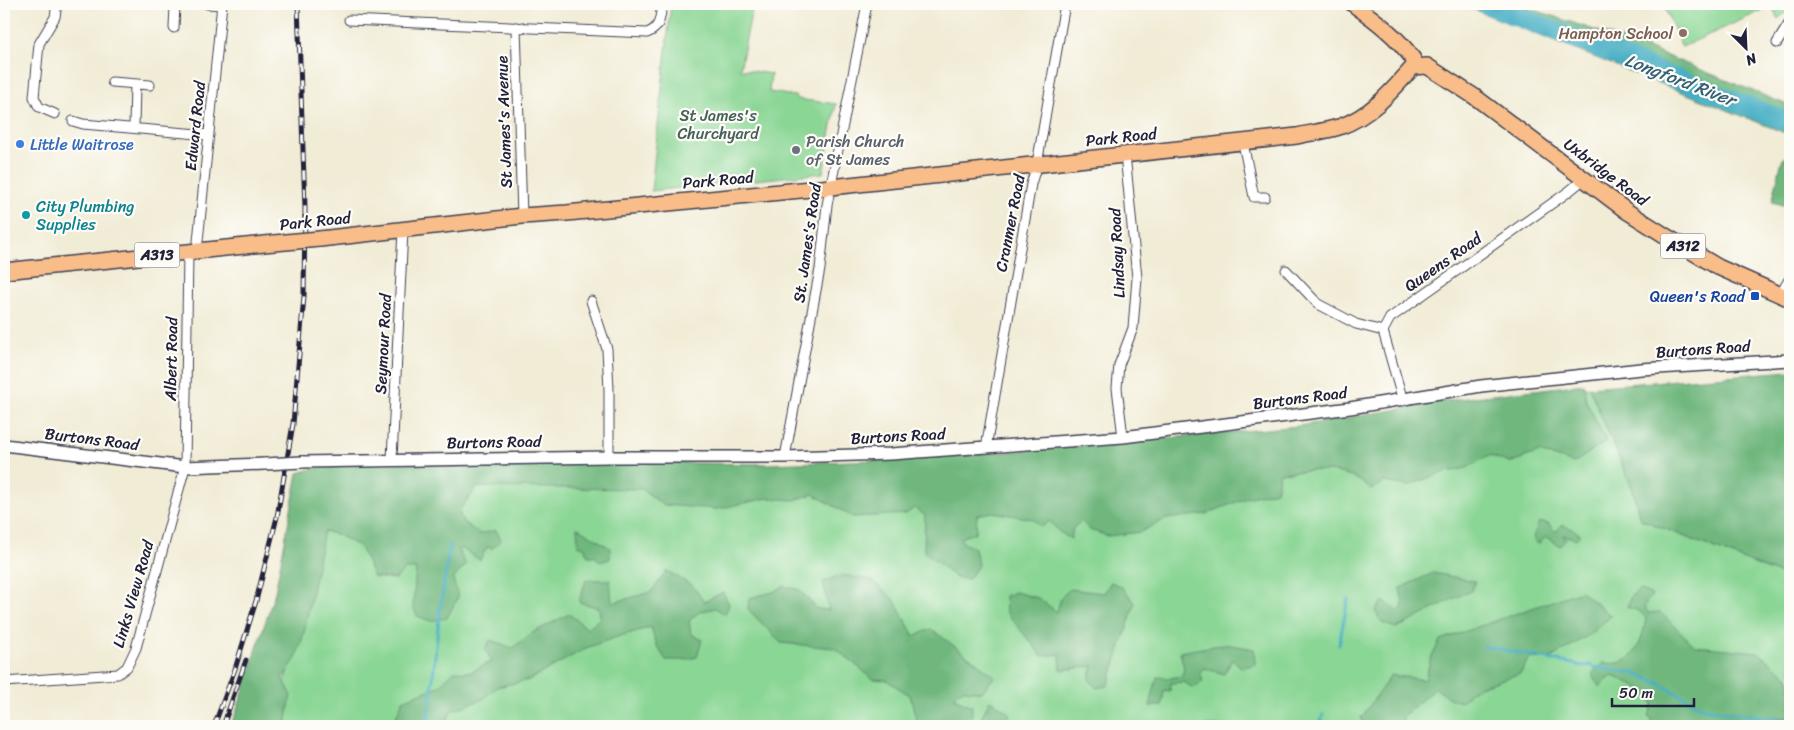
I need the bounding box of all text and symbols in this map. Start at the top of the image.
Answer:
place label: Hampton School [1559,19,1673,48]
north arrow [1722,22,1772,72]
marker: Hampton School [1677,27,1689,39]
water label: Longford River [1620,44,1743,117]
text: N [1741,46,1762,73]
street label: St James's Avenue [487,55,521,189]
street label: Edward Road [176,78,214,172]
park label: St James's Churchyard [677,101,760,148]
street label: Park Road [1084,119,1160,155]
place label: Parish Church of St James [806,127,905,174]
place label: Little Waitrose [30,130,134,159]
street label: Uxbridge Road [1557,130,1656,215]
marker: Little Waitrose [14,138,26,150]
marker: Parish Church of St James [790,144,802,156]
street label: Park Road [681,162,756,198]
street label: Cranmer Road [986,170,1034,274]
street label: St. James's Road [784,180,830,305]
place label: City Plumbing Supplies [36,192,134,239]
street label: Park Road [278,203,354,239]
street label: Lindsay Road [1100,206,1134,299]
marker: City Plumbing Supplies [20,209,32,221]
street label: Queens Road [1398,224,1489,300]
road number: A312 [1660,234,1706,258]
road number: A313 [134,242,180,268]
place label: Queen's Road [1650,282,1747,311]
marker: Queen's Road [1749,290,1761,302]
street label: Seymour Road [366,291,400,395]
street label: Albert Road [156,315,186,402]
street label: Burtons Road [1655,331,1753,367]
street label: Burtons Road [1251,378,1350,418]
street label: Burtons Road [43,419,142,459]
street label: Burtons Road [850,419,948,453]
street label: Burtons Road [446,427,543,457]
street label: Links View Road [104,535,163,651]
scale bar [1612,675,1694,707]
text: 50 m [1619,680,1654,706]

